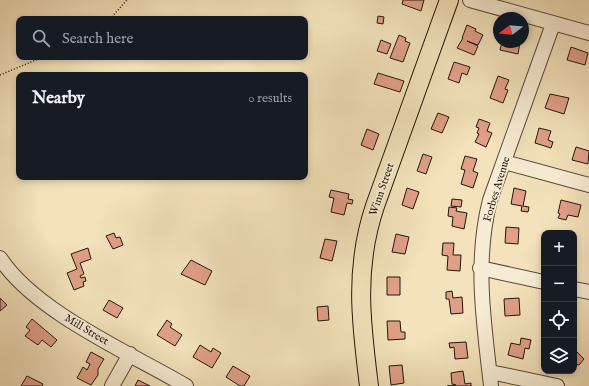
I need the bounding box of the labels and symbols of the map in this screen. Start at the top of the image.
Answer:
north arrow [493,12,529,48]
street label: Forbes Avenue [480,155,514,224]
street label: Winn Street [366,161,398,218]
street label: Mill Street [62,311,111,349]

